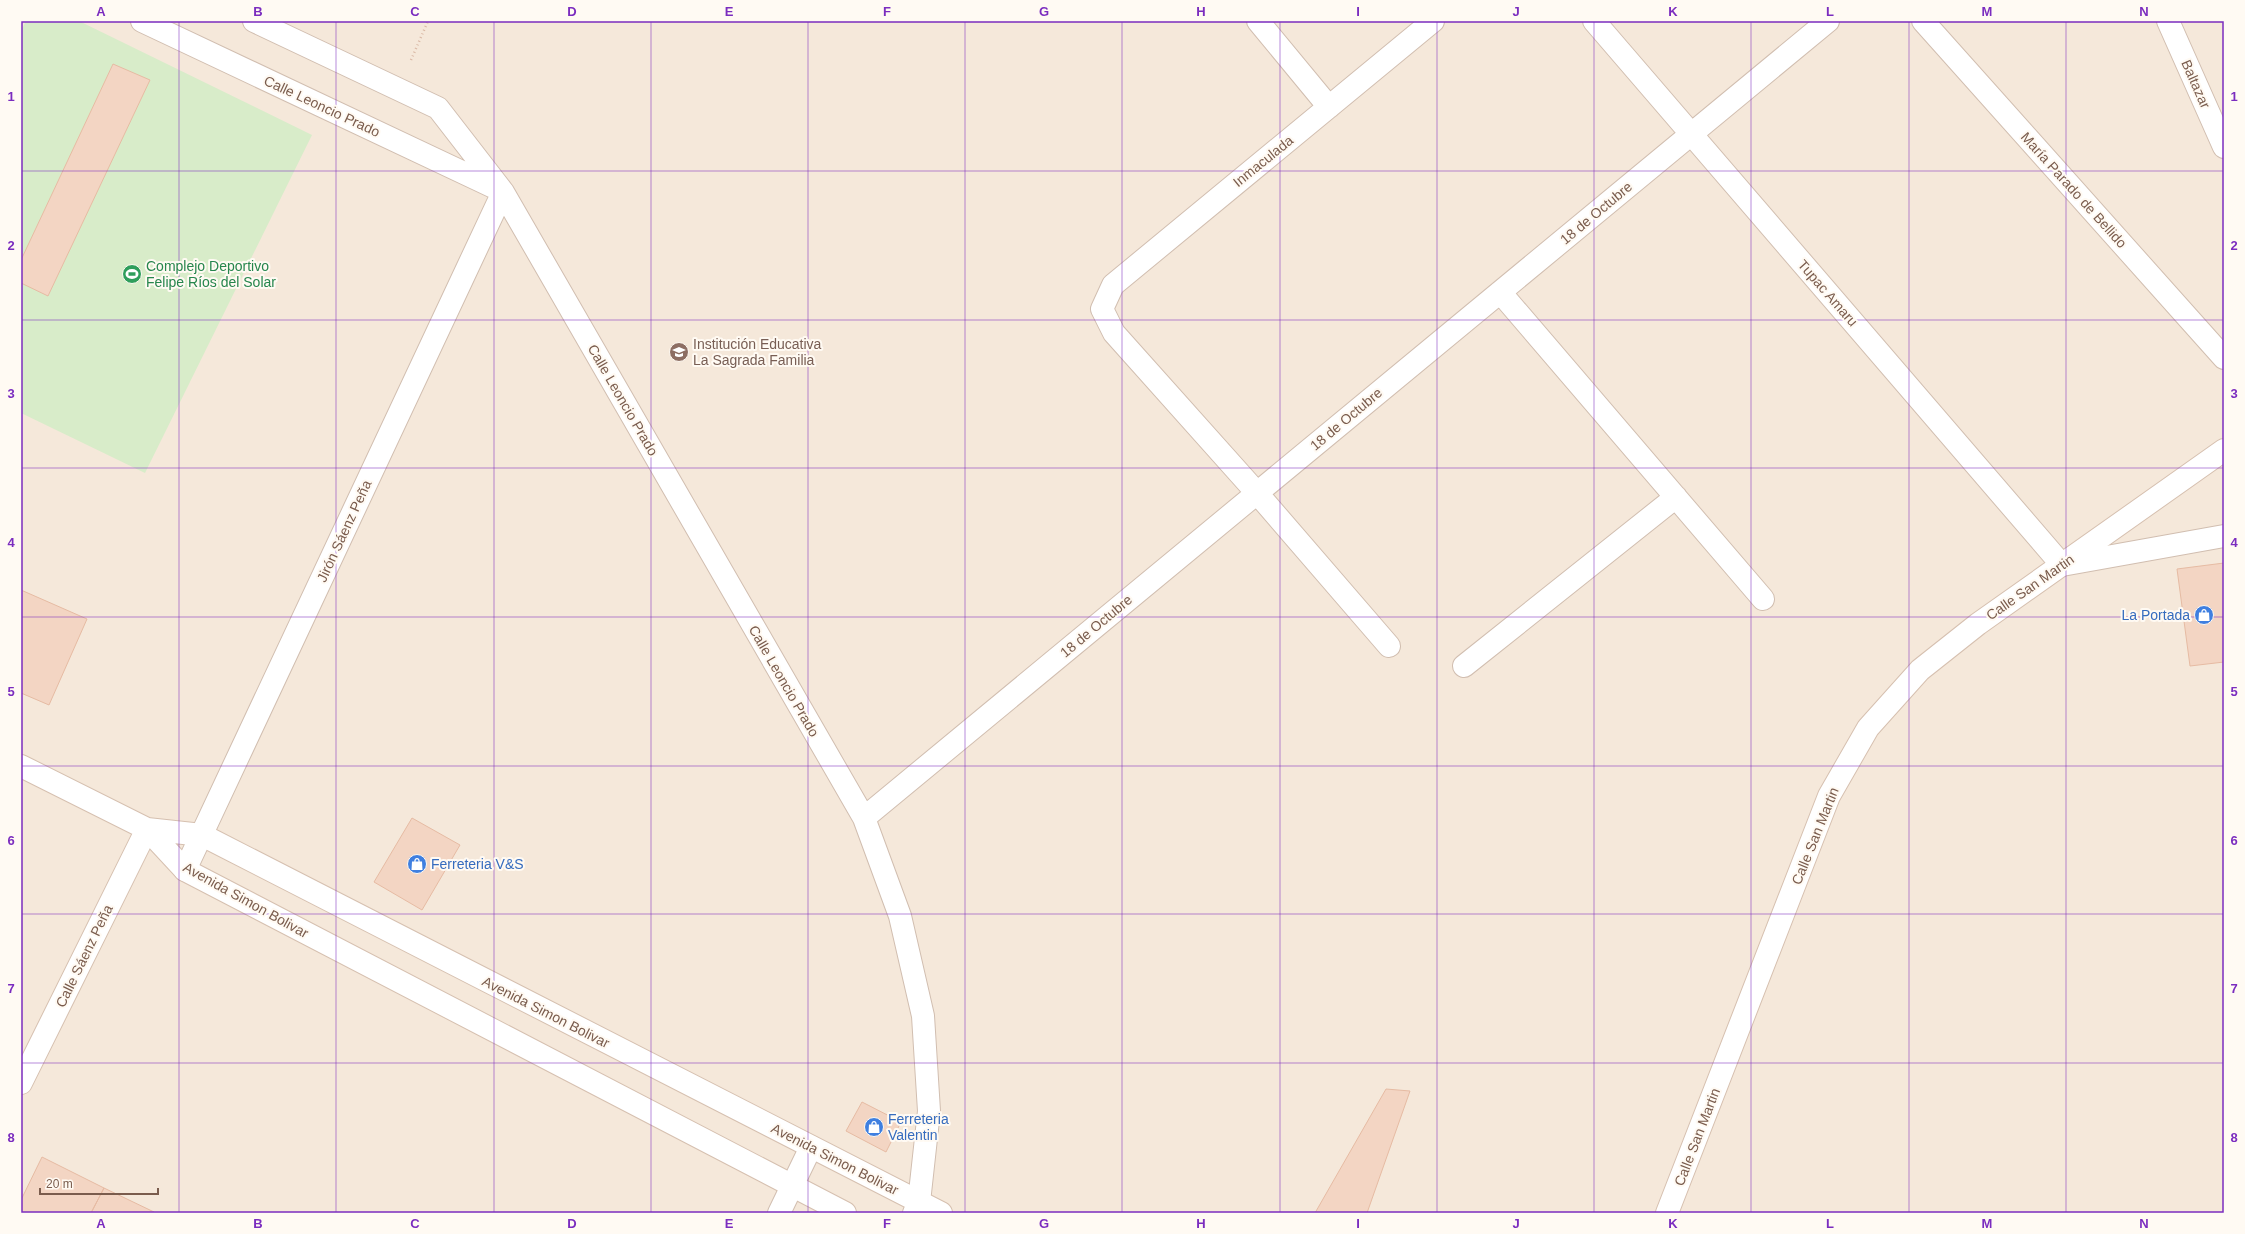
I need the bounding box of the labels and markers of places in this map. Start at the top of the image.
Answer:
place label: Complejo Deportivo Felipe Ríos del Solar [146,258,276,290]
sports icon: Complejo Deportivo Felipe Ríos del Solar [121,263,143,285]
place label: Institución Educativa La Sagrada Familia [693,336,822,368]
school or university icon: Institución Educativa La Sagrada Familia [668,341,690,363]
shop icon: La Portada [2193,604,2215,626]
place label: La Portada [2122,607,2190,623]
shop icon: Ferreteria V&S [406,853,428,875]
place label: Ferreteria V&S [431,856,524,872]
place label: Ferreteria Valentin [888,1111,949,1143]
shop icon: Ferreteria Valentin [863,1116,885,1138]

